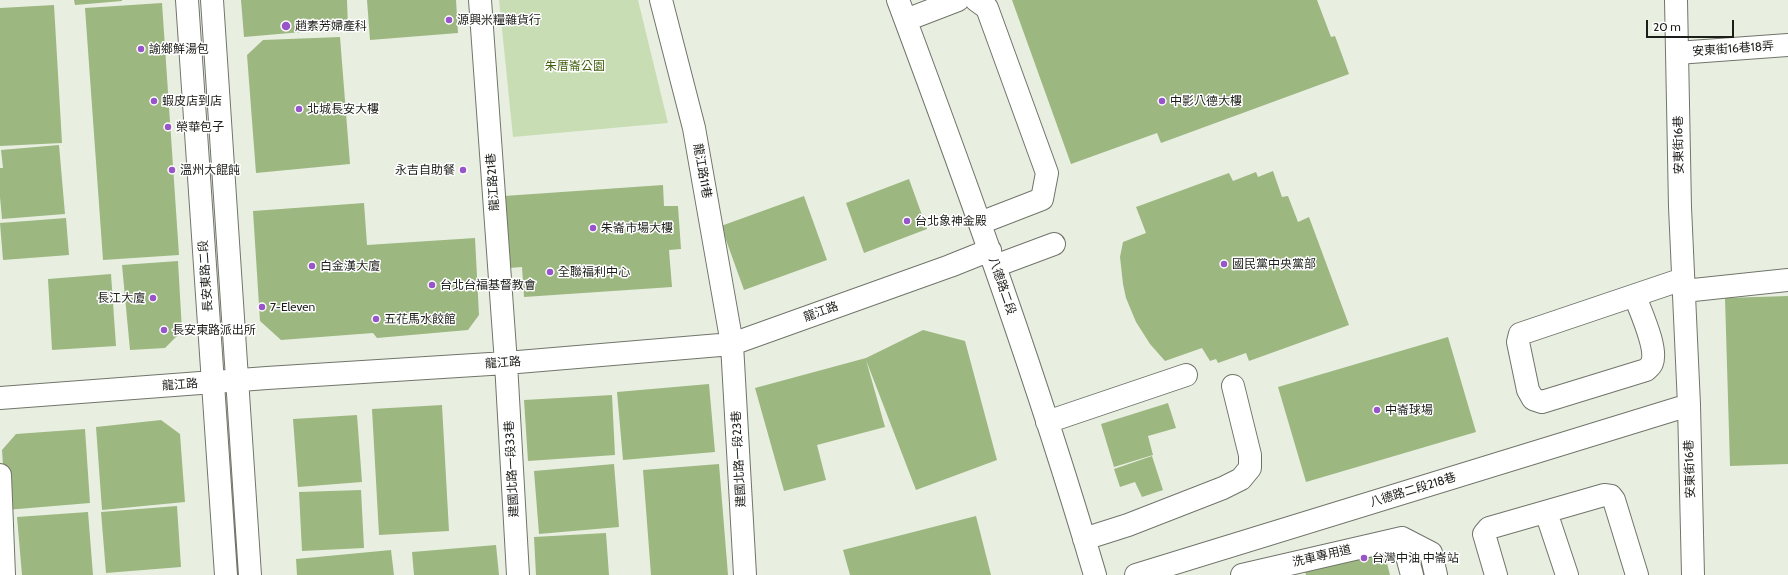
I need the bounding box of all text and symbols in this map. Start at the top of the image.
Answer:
scale bar [1648,12,1736,38]
place label: 源興米糧雜貨行 [457,13,541,27]
marker: 源興米糧雜貨行 [444,15,454,25]
place label: 趙素芳婦產科 [295,19,367,33]
text: 20 m [1653,19,1681,34]
marker: 趙素芳婦產科 [280,20,292,32]
street label: 安東街16巷18弄 [1692,39,1774,59]
place label: 諭鄉鮮湯包 [149,42,209,56]
marker: 諭鄉鮮湯包 [136,44,146,54]
park label: 朱厝崙公園 [545,59,605,73]
place label: 蝦皮店到店 [162,94,222,108]
place label: 中影八德大樓 [1170,94,1242,108]
marker: 蝦皮店到店 [149,96,159,106]
marker: 中影八德大樓 [1157,96,1167,106]
place label: 北城長安大樓 [307,102,379,116]
marker: 北城長安大樓 [294,104,304,114]
street label: 安東街16巷 [1671,116,1687,174]
place label: 榮華包子 [176,120,224,134]
marker: 榮華包子 [163,122,173,132]
street label: 龍江路11巷 [690,142,714,200]
street label: 龍江路21巷 [484,152,502,212]
place label: 溫州大餛飩 [180,163,240,177]
place label: 永吉自助餐 [395,163,455,177]
marker: 溫州大餛飩 [167,165,177,175]
marker: 永吉自助餐 [458,165,468,175]
place label: 台北象神金殿 [915,214,987,228]
marker: 台北象神金殿 [902,216,912,226]
place label: 朱崙市場大樓 [601,221,673,235]
marker: 朱崙市場大樓 [588,223,598,233]
street label: 長安東路二段 [196,240,216,312]
street label: 八德路二段 [985,255,1019,317]
place label: 國民黨中央黨部 [1232,257,1316,271]
place label: 白金漢大廈 [320,259,380,273]
marker: 國民黨中央黨部 [1219,259,1229,269]
marker: 白金漢大廈 [307,261,317,271]
place label: 全聯福利中心 [558,265,630,279]
marker: 全聯福利中心 [545,267,555,277]
place label: 台北台福基督教會 [440,278,536,292]
marker: 台北台福基督教會 [427,280,437,290]
place label: 長江大廈 [97,291,145,305]
marker: 長江大廈 [148,293,158,303]
street label: 龍江路 [802,299,840,325]
place label: 7-Eleven [270,300,315,314]
marker: 7-Eleven [257,302,267,312]
place label: 五花馬水餃館 [384,312,456,326]
marker: 五花馬水餃館 [371,314,381,324]
place label: 長安東路派出所 [172,323,256,337]
marker: 長安東路派出所 [159,325,169,335]
street label: 龍江路 [485,355,521,371]
street label: 龍江路 [162,377,198,393]
place label: 中崙球場 [1385,403,1433,417]
marker: 中崙球場 [1372,405,1382,415]
street label: 建國北路一段23巷 [729,410,749,508]
street label: 建國北路一段33巷 [502,420,522,518]
street label: 安東街16巷 [1682,439,1698,499]
street label: 八德路二段218巷 [1368,470,1458,510]
street label: 洗車專用道 [1291,542,1353,570]
place label: 台灣中油 中崙站 [1372,551,1459,565]
marker: 台灣中油 中崙站 [1359,553,1369,563]

